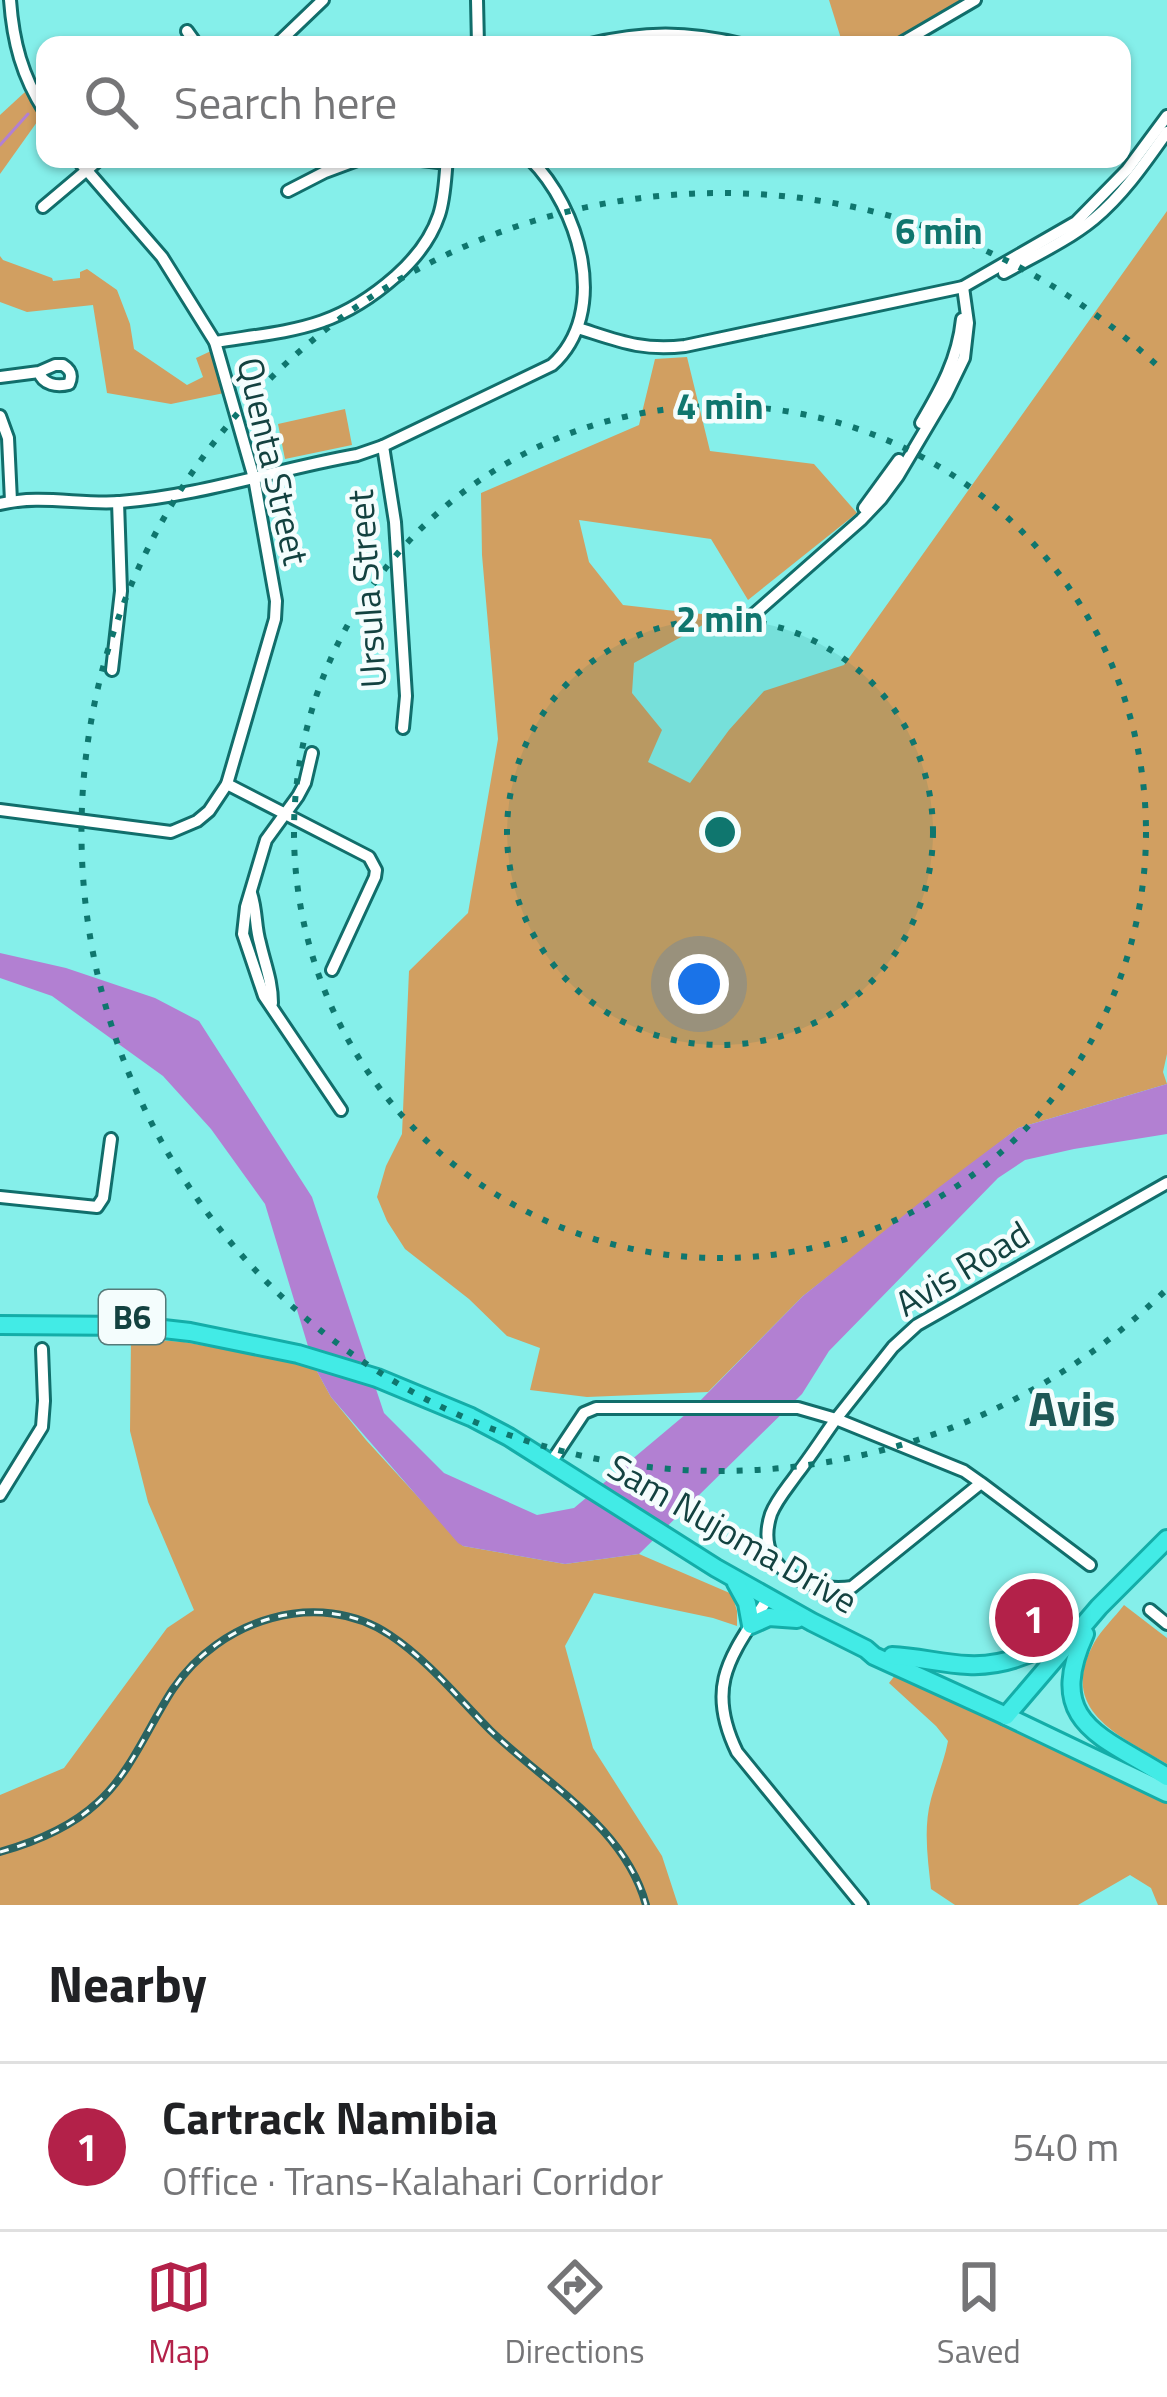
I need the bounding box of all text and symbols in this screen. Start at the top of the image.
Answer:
search box [36,36,1131,168]
text: Search here [174,68,397,136]
icon: search [78,69,144,135]
text: 6 min [895,203,983,258]
street label: Quenta Street [223,352,325,571]
text: 4 min [676,378,764,433]
street label: Ursula Street [332,488,400,690]
text: 2 min [676,591,764,646]
centre of rings [699,811,741,853]
your location [669,954,729,1014]
street label: Avis Road [884,1206,1040,1330]
road number: B6 [99,1290,165,1344]
district label: Avis [1028,1372,1116,1445]
street label: Sam Nujoma Drive [598,1439,868,1627]
pin: 1 [995,1573,1073,1663]
text: Nearby [48,1944,207,2022]
text: Cartrack Namibia [162,2083,498,2151]
text: 1 [76,2117,98,2176]
text: 540 m [1012,2117,1119,2176]
text: Office · Trans-Kalahari Corridor [162,2151,663,2210]
tab: Map [146,2254,212,2376]
tab: Directions [505,2254,644,2376]
tab: Saved [937,2254,1021,2376]

